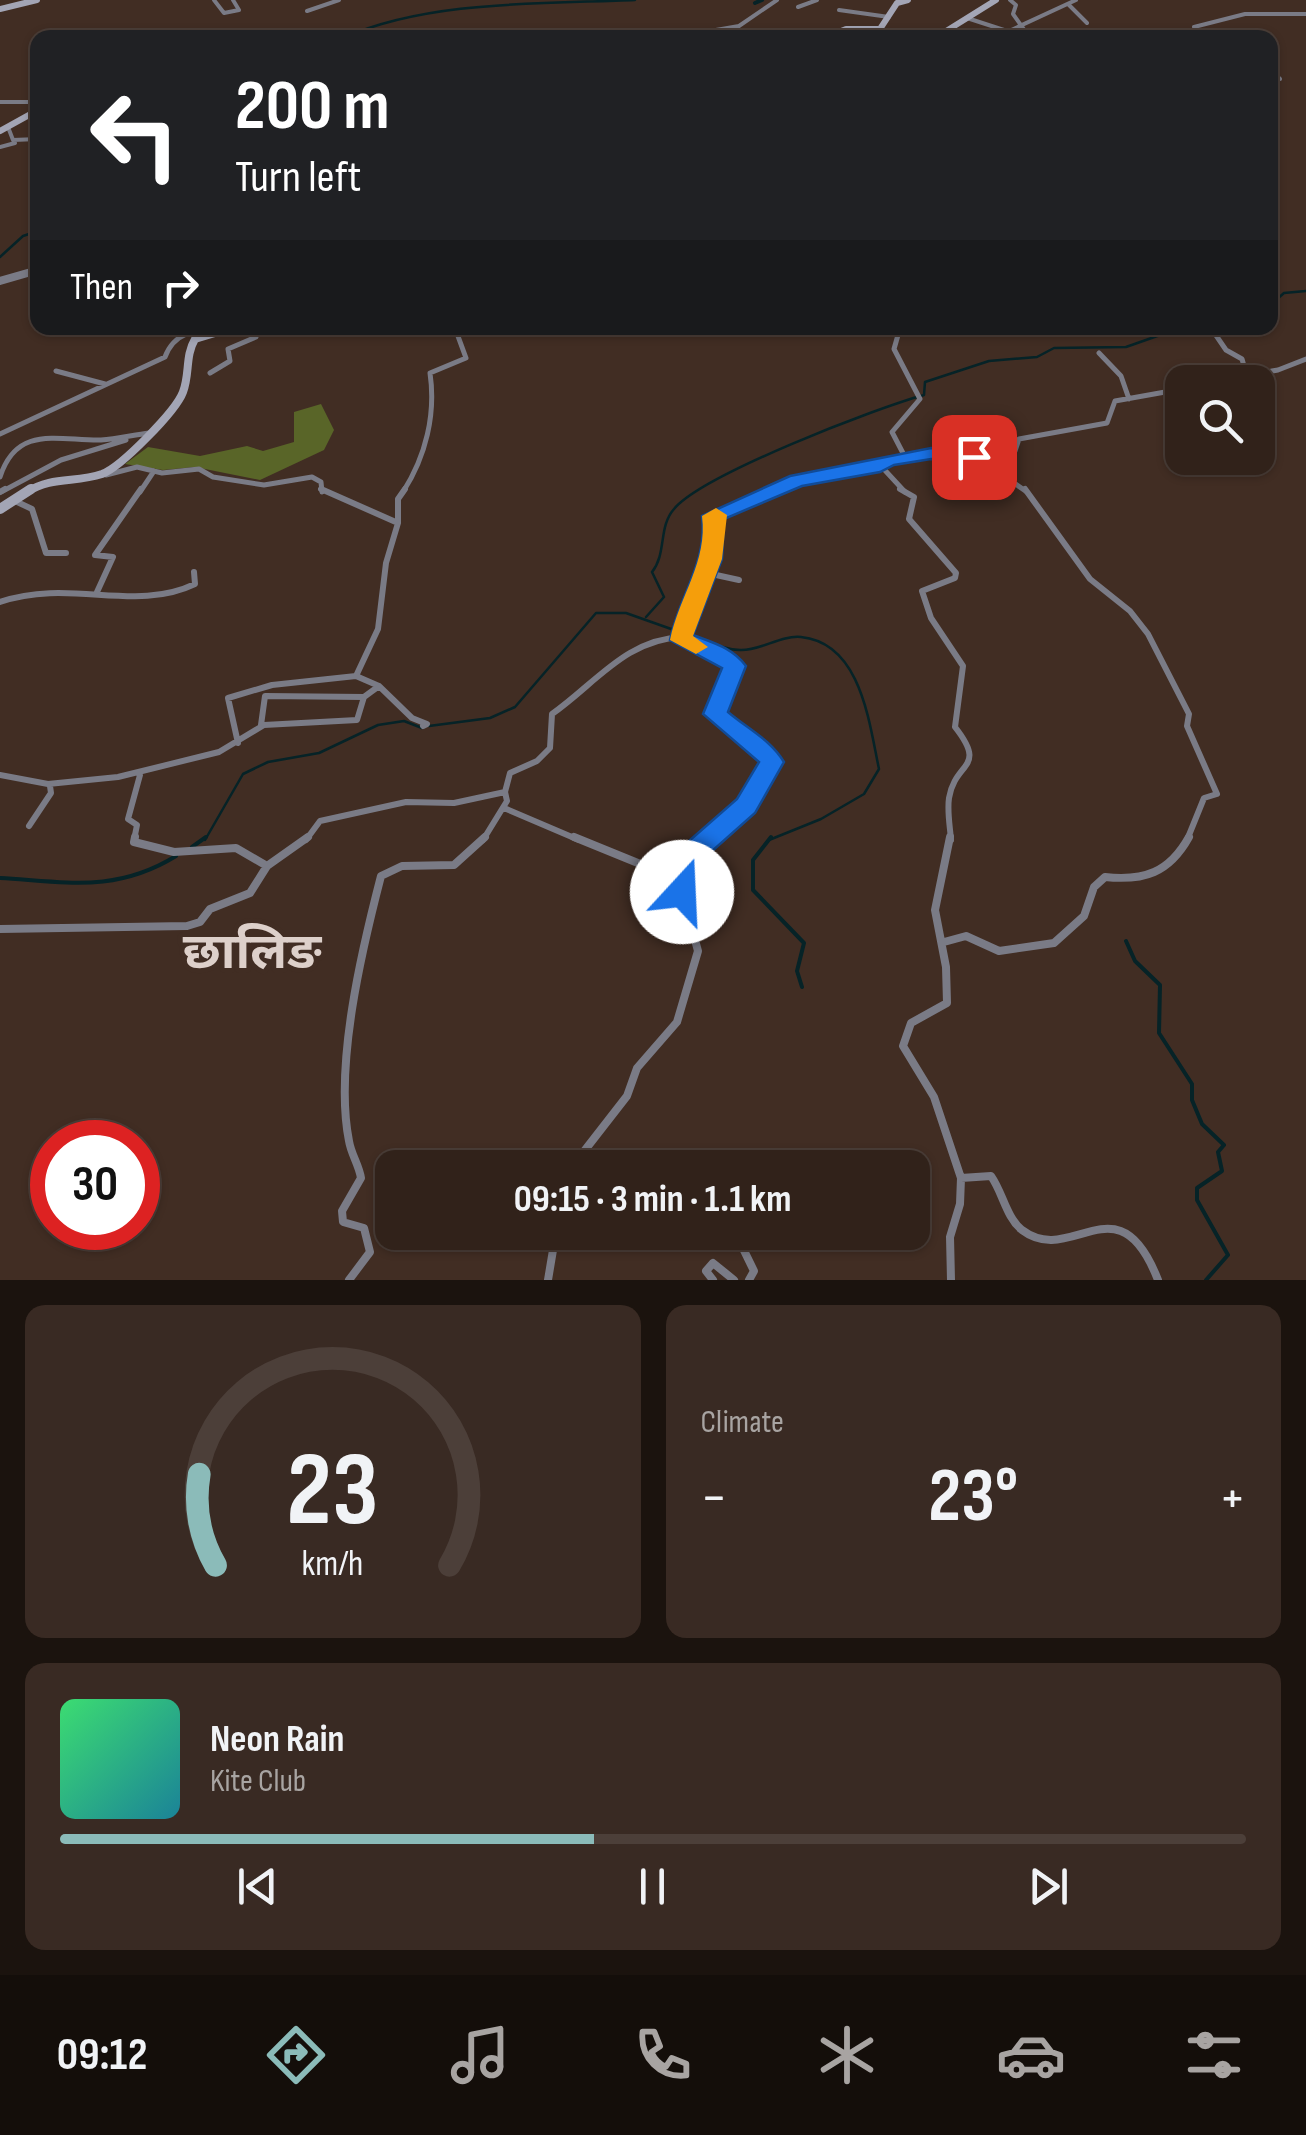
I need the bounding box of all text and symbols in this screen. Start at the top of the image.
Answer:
text: 200 m [235,65,390,149]
icon: left [70,70,200,200]
text: Turn left [235,150,361,205]
icon: right [153,260,208,315]
text: Then [70,265,133,310]
map controls [1165,365,1275,475]
button: search [1165,365,1275,475]
pin [932,415,1017,500]
icon: arrive [947,430,1002,485]
position arrow [630,840,734,944]
district label: छालिङ [183,923,323,983]
speed limit sign: 30 [30,1120,160,1250]
text: 09:15 · 3 min · 1.1 km [514,1177,791,1222]
text: Climate [701,1403,784,1442]
text: 23 [287,1429,379,1554]
text: 23° [928,1452,1018,1543]
text: − [701,1465,727,1532]
text: + [1219,1465,1246,1532]
text: km/h [302,1543,364,1586]
text: Neon Rain [210,1717,344,1762]
text: Kite Club [210,1762,306,1801]
icon: previous [230,1859,285,1914]
icon: pause [625,1859,680,1914]
icon: next [1021,1859,1076,1914]
icon: directions [261,2020,331,2090]
icon: music [445,2020,515,2090]
icon: phone [628,2020,698,2090]
icon: climate [812,2020,882,2090]
icon: car [996,2020,1066,2090]
icon: filters [1179,2020,1249,2090]
text: 09:12 [57,2028,147,2083]

